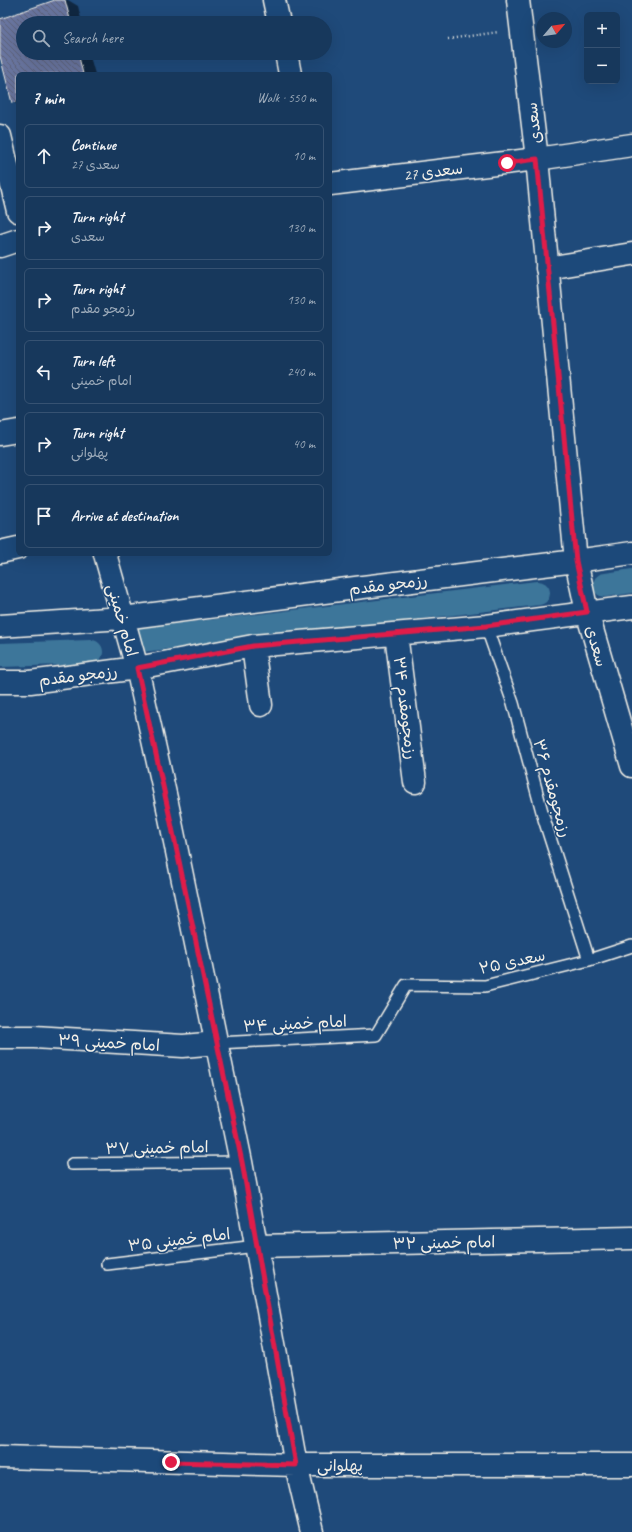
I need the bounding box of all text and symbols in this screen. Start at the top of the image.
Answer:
north arrow [536,12,572,48]
map controls [584,12,620,84]
button: + [584,12,620,48]
search box [16,16,332,60]
icon: search [30,27,52,49]
text: Search here [62,29,123,48]
button: − [584,48,620,84]
text: 7 min [32,88,65,109]
text: Walk · 550 m [257,90,316,106]
street label: سعدی [522,101,546,145]
text: Continue [71,136,116,155]
icon: ahead [33,145,55,167]
text: 10 m [293,148,315,164]
route start [498,154,516,172]
text: سعدی 27 [71,157,120,173]
street label: سعدی 27 [402,158,464,186]
text: Turn right [71,208,124,227]
icon: right [33,217,55,239]
text: 130 m [287,220,315,236]
text: سعدی [71,229,105,245]
text: Turn right [71,280,124,299]
icon: right [33,289,55,311]
text: 130 m [287,292,315,308]
text: رزمجو مقدم [71,301,135,317]
text: Turn left [71,352,114,371]
icon: left [33,361,55,383]
text: 240 m [287,364,315,380]
text: امام خمینی [71,373,132,389]
text: Turn right [71,424,124,443]
icon: right [33,433,55,455]
text: 40 m [293,436,315,452]
text: پهلوانی [71,445,108,461]
icon: arrive [33,505,55,527]
text: Arrive at destination [71,507,178,526]
street label: رزمجو مقدم [348,570,429,602]
street label: امام خمینی [100,582,142,660]
street label: سعدی [581,623,611,669]
street label: رزمجومقدم ۳۴ [387,656,421,761]
street label: رزمجو مقدم [38,661,119,693]
street label: رزمجومقدم ۳۶ [527,737,576,840]
street label: سعدی ۲۵ [477,945,547,979]
street label: امام خمینی ۳۴ [243,1011,348,1039]
street label: امام خمینی ۳۹ [57,1030,160,1058]
street label: امام خمینی ۳۷ [105,1137,209,1161]
street label: امام خمینی ۳۵ [127,1224,232,1258]
street label: امام خمینی ۳۲ [392,1232,496,1256]
route end [162,1453,180,1471]
street label: پهلوانی [317,1456,363,1476]

